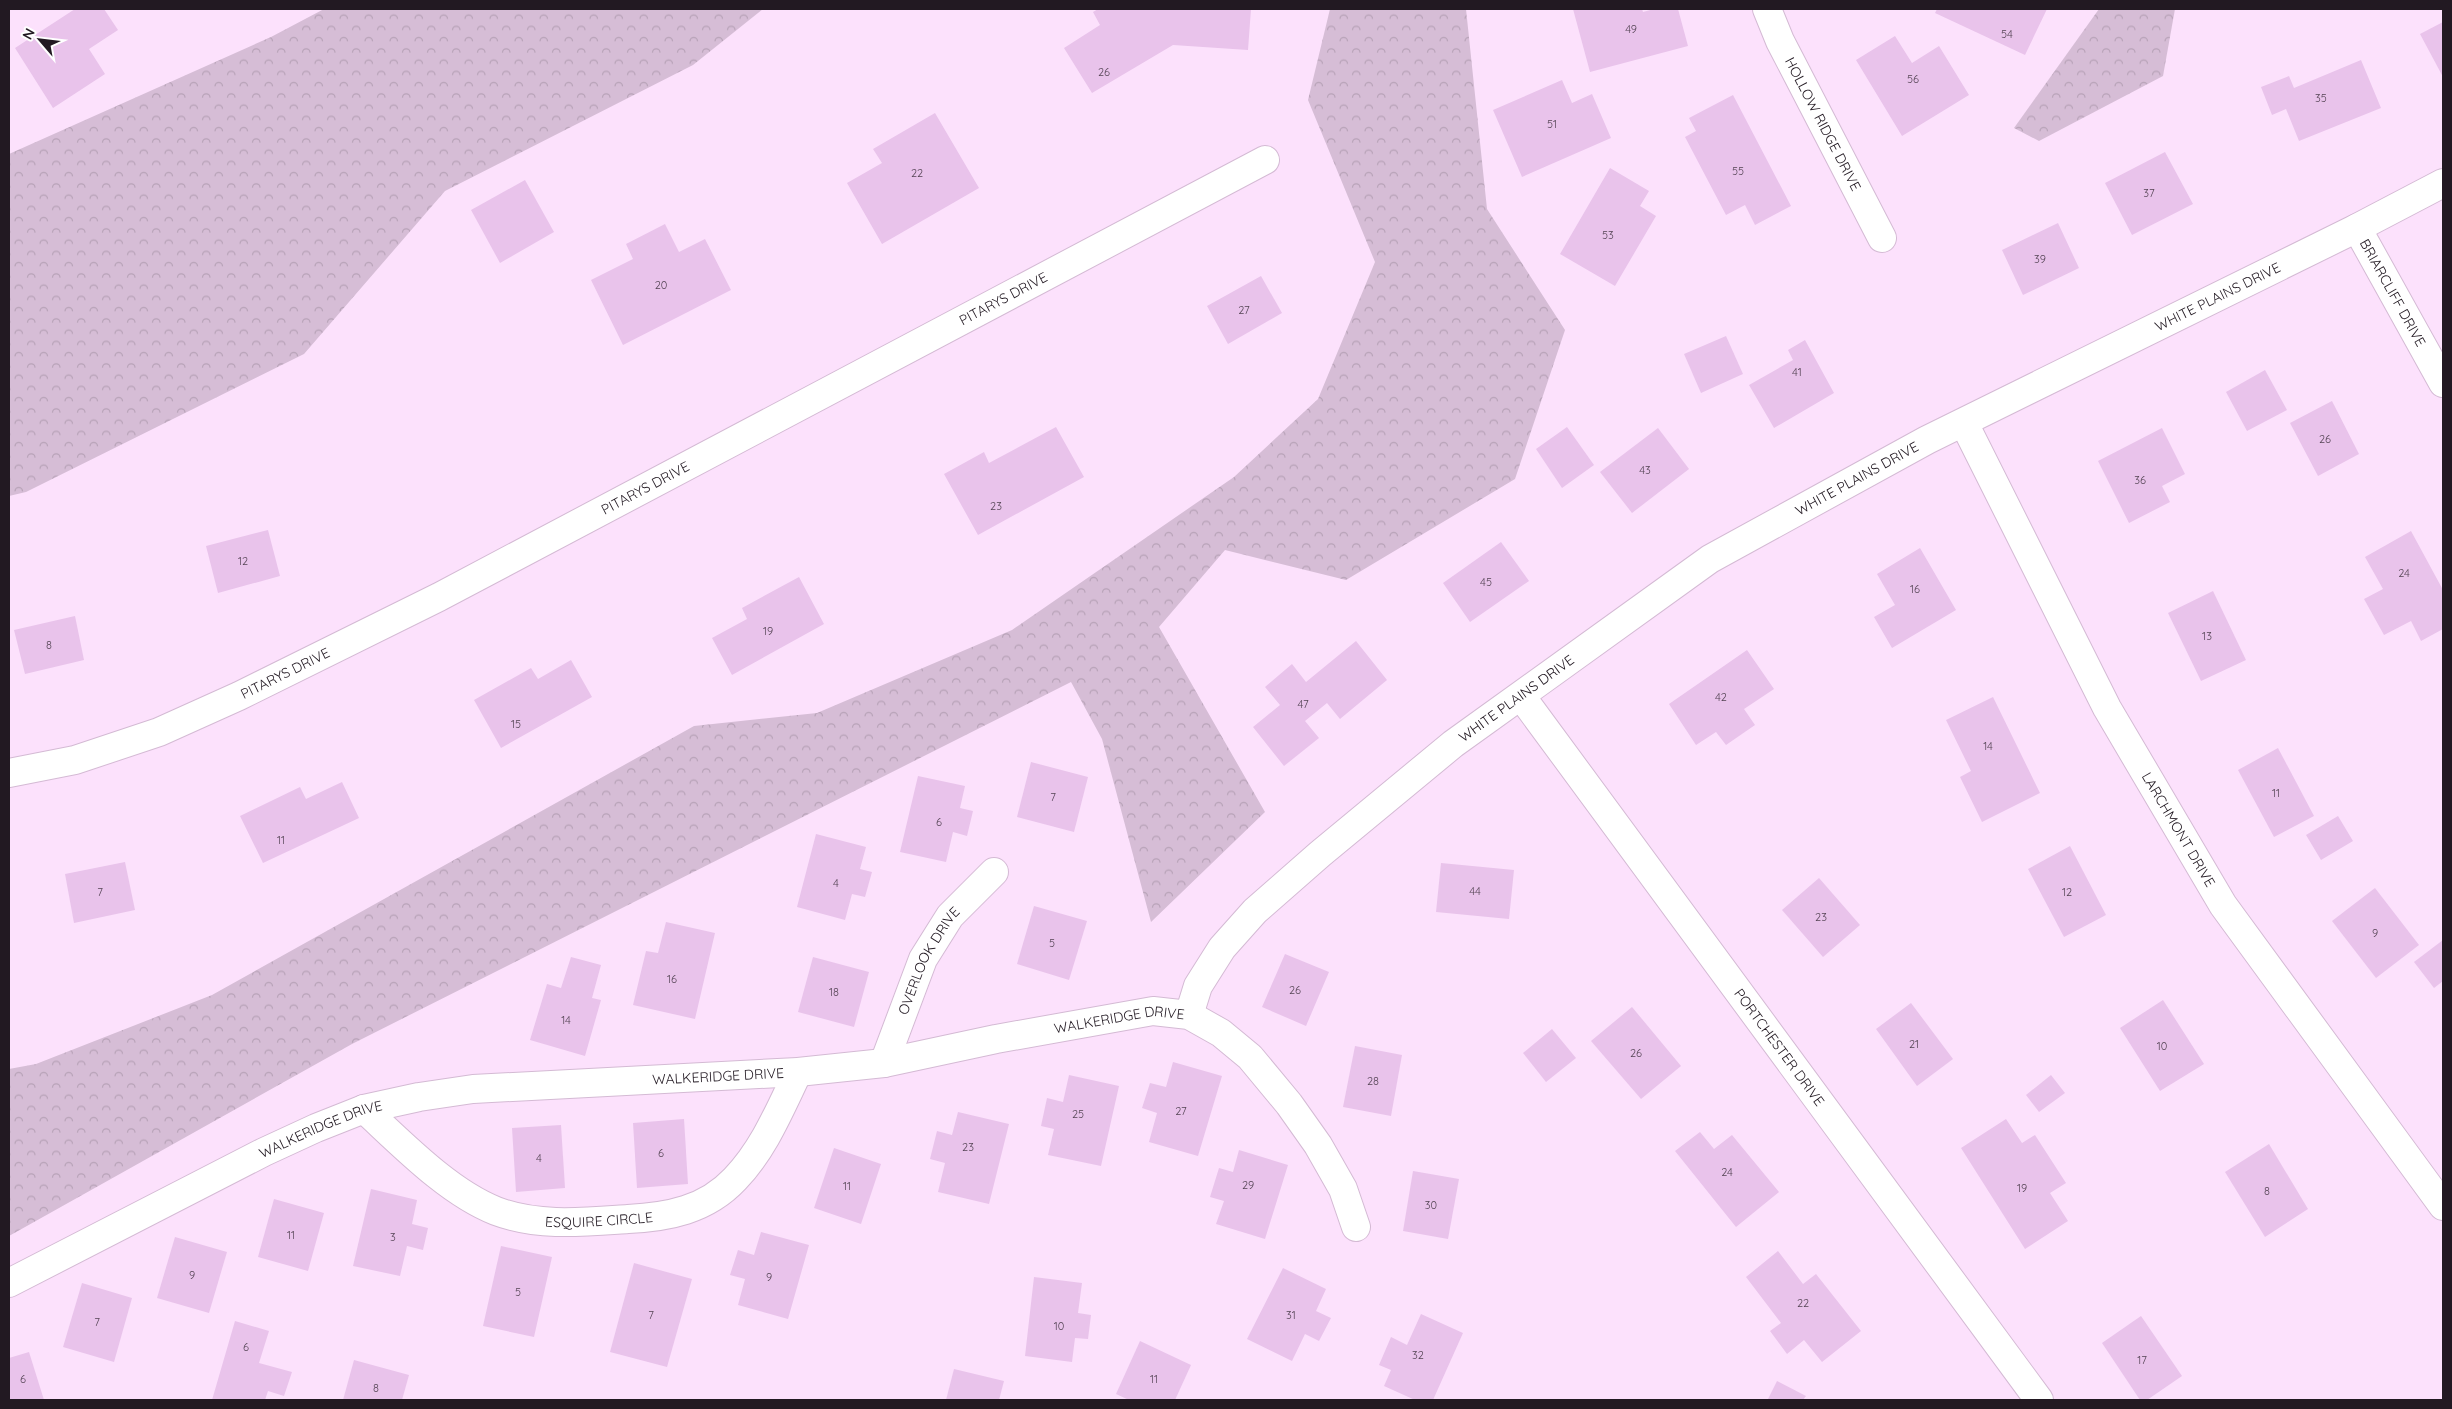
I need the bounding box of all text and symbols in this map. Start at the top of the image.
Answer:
north arrow [15,15,65,65]
house number: 49 [1625,22,1637,36]
text: N [18,25,39,43]
house number: 54 [2001,27,2013,41]
street label: HOLLOW RIDGE DRIVE [1781,54,1865,194]
house number: 26 [1098,65,1110,79]
house number: 56 [1907,72,1919,86]
house number: 35 [2315,91,2327,105]
house number: 51 [1547,117,1557,131]
house number: 55 [1732,164,1744,178]
house number: 22 [911,166,923,180]
house number: 37 [2143,186,2155,200]
house number: 53 [1602,228,1614,242]
street label: BRIARCLIFF DRIVE [2356,236,2430,350]
house number: 39 [2034,252,2046,266]
street label: WHITE PLAINS DRIVE [2152,258,2283,335]
street label: PITARYS DRIVE [956,268,1050,329]
house number: 20 [655,278,667,292]
house number: 27 [1238,303,1250,317]
house number: 41 [1792,365,1802,379]
house number: 26 [2319,432,2331,446]
street label: WHITE PLAINS DRIVE [1792,437,1922,520]
street label: PITARYS DRIVE [598,457,692,519]
house number: 43 [1639,463,1651,477]
house number: 36 [2134,473,2146,487]
house number: 23 [990,499,1002,513]
house number: 12 [238,554,248,568]
house number: 24 [2398,566,2410,580]
house number: 45 [1480,575,1492,589]
house number: 16 [1910,582,1920,596]
house number: 19 [763,624,773,638]
house number: 13 [2202,629,2212,643]
house number: 8 [46,638,52,652]
street label: PITARYS DRIVE [238,644,333,703]
street label: WHITE PLAINS DRIVE [1455,651,1578,746]
house number: 42 [1715,690,1727,704]
house number: 47 [1297,697,1309,711]
house number: 15 [511,717,521,731]
house number: 14 [1983,739,1993,753]
street label: LARCHMONT DRIVE [2138,769,2219,890]
house number: 11 [2272,786,2280,800]
house number: 7 [1050,790,1056,804]
house number: 6 [936,815,942,829]
house number: 11 [277,833,285,847]
house number: 4 [833,876,839,890]
house number: 44 [1469,884,1481,898]
house number: 7 [97,885,103,899]
house number: 12 [2062,885,2072,899]
street label: OVERLOOK DRIVE [894,903,963,1017]
house number: 23 [1815,910,1827,924]
house number: 9 [2372,926,2378,940]
house number: 5 [1049,936,1055,950]
house number: 16 [667,972,677,986]
house number: 26 [1289,983,1301,997]
house number: 18 [829,985,839,999]
street label: PORTCHESTER DRIVE [1730,985,1829,1109]
street label: WALKERIDGE DRIVE [1053,1002,1185,1037]
house number: 14 [561,1013,571,1027]
house number: 21 [1909,1037,1919,1051]
house number: 10 [2157,1039,2167,1053]
house number: 26 [1630,1046,1642,1060]
street label: WALKERIDGE DRIVE [652,1064,785,1089]
house number: 28 [1367,1074,1379,1088]
street label: WALKERIDGE DRIVE [256,1096,384,1162]
house number: 27 [1175,1104,1187,1118]
house number: 25 [1072,1107,1084,1121]
house number: 23 [962,1140,974,1154]
house number: 6 [658,1146,664,1160]
house number: 4 [536,1151,542,1165]
house number: 24 [1721,1165,1733,1179]
house number: 29 [1242,1178,1254,1192]
house number: 11 [843,1179,851,1193]
house number: 19 [2017,1181,2027,1195]
house number: 8 [2264,1184,2270,1198]
house number: 30 [1425,1198,1437,1212]
street label: ESQUIRE CIRCLE [545,1208,654,1231]
house number: 11 [287,1228,295,1242]
house number: 3 [390,1230,396,1244]
house number: 9 [189,1268,195,1282]
house number: 9 [766,1270,772,1284]
house number: 5 [515,1285,521,1299]
house number: 22 [1797,1296,1809,1310]
house number: 7 [648,1308,654,1322]
house number: 31 [1286,1308,1296,1322]
house number: 7 [94,1315,100,1329]
house number: 10 [1054,1319,1064,1333]
house number: 6 [243,1340,249,1354]
house number: 32 [1412,1348,1424,1362]
house number: 17 [2137,1353,2147,1367]
house number: 6 [20,1372,26,1386]
house number: 11 [1150,1372,1158,1386]
house number: 8 [373,1381,379,1395]

